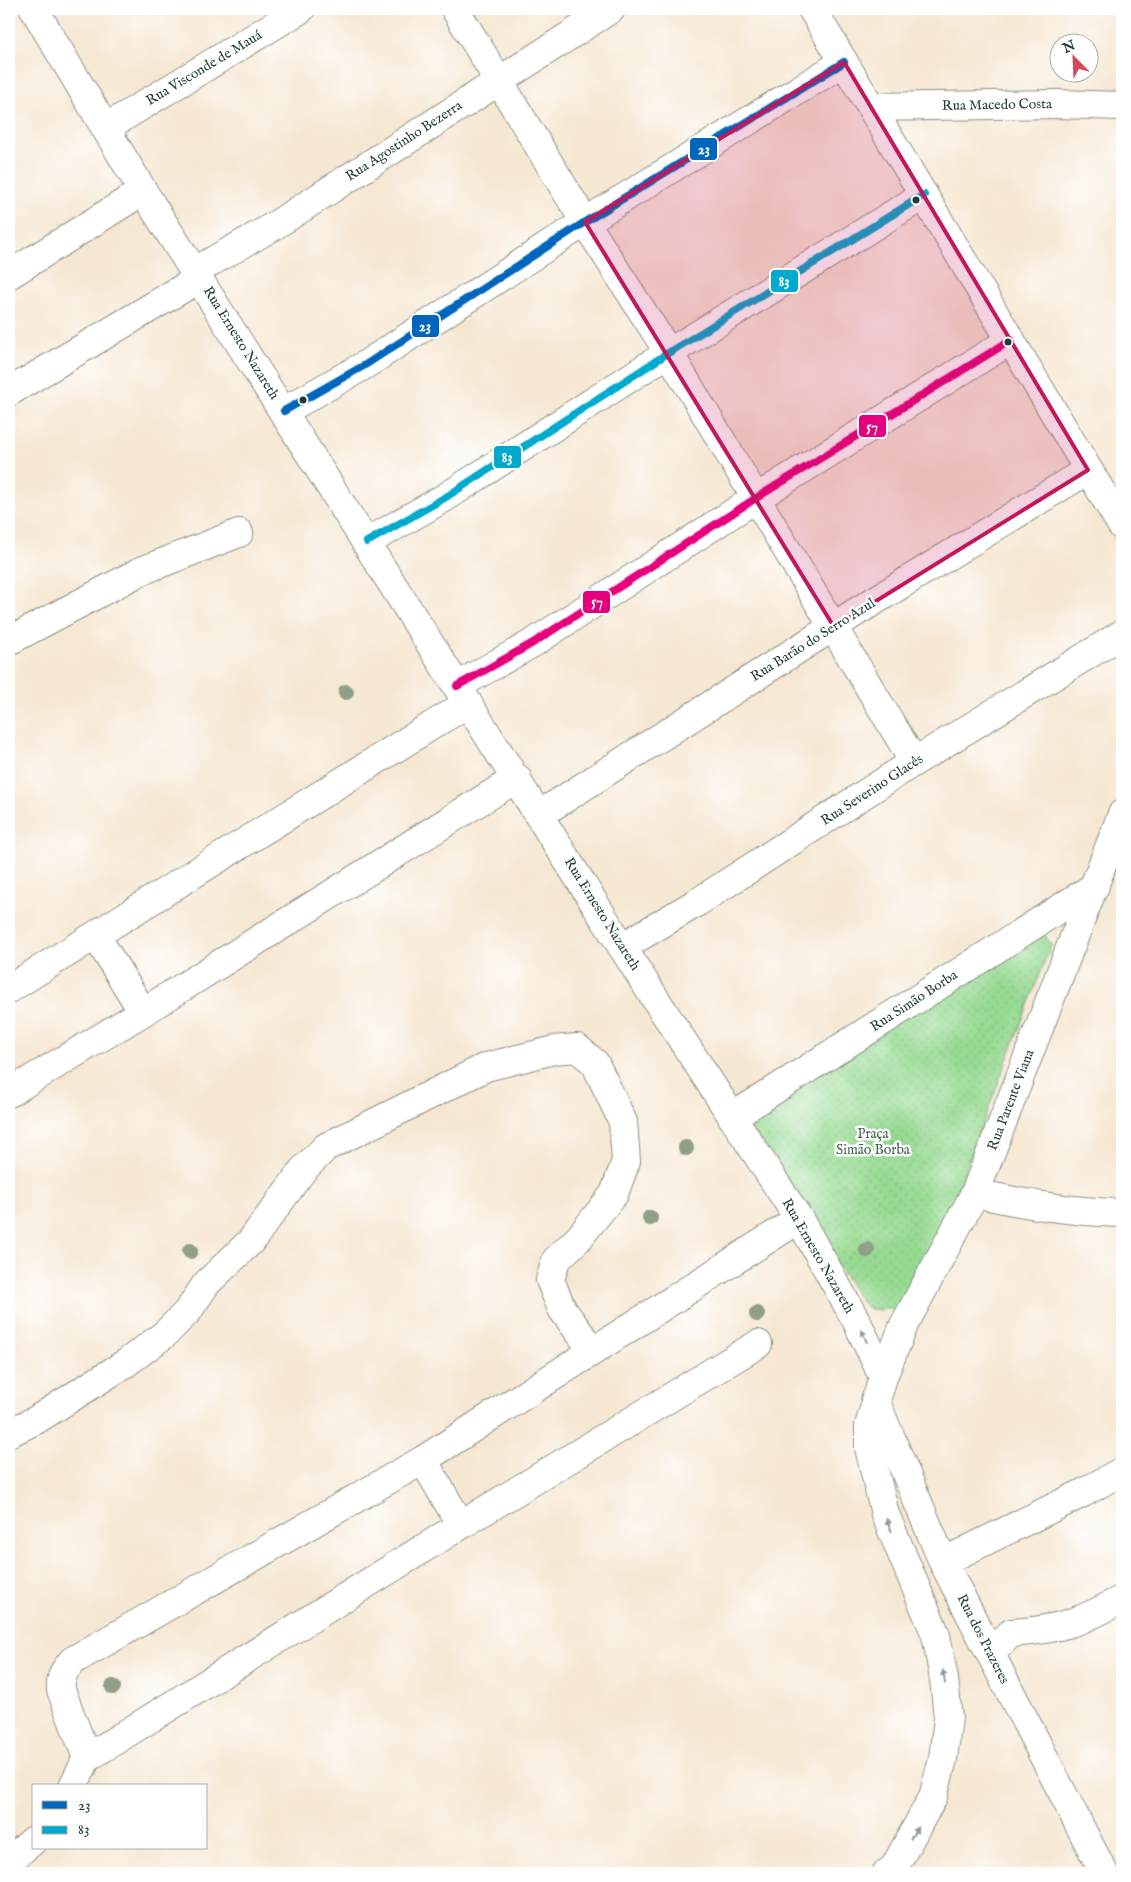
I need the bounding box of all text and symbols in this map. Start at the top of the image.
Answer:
street label: Rua Visconde de Mauá [143,26,266,110]
north arrow [1048,32,1098,82]
text: N [1059,36,1078,58]
street label: Rua Macedo Costa [942,95,1053,115]
street label: Rua Agostinho Bezerra [342,96,466,185]
line badge: 23 [689,137,718,161]
text: 23 [698,141,710,159]
unlabelled marker [911,195,921,205]
line badge: 83 [770,269,799,293]
text: 83 [779,273,789,291]
street label: Rua Ernesto Nazareth [199,283,283,403]
line badge: 23 [411,314,440,338]
text: 23 [419,318,431,336]
unlabelled marker [1003,337,1013,347]
unlabelled marker [298,395,308,405]
line badge: 57 [858,414,887,438]
text: 57 [866,418,878,436]
line badge: 83 [493,445,522,469]
text: 83 [502,449,512,467]
line badge: 57 [582,590,611,614]
text: 57 [591,593,603,611]
street label: Rua Barão do Serro Azul [747,594,879,686]
street label: Rua Severino Glacês [817,750,927,830]
street label: Rua Ernesto Nazareth [560,854,644,974]
street label: Rua Simão Borba [867,965,962,1036]
street label: Rua Parente Viana [983,1046,1039,1153]
park label: Praça Simão Borba [836,1125,911,1159]
street label: Rua Ernesto Nazareth [778,1195,859,1317]
one-way arrow [860,1329,868,1343]
one-way arrow [885,1518,893,1532]
street label: Rua dos Prazeres [953,1591,1013,1687]
one-way arrow [939,1669,947,1685]
legend [32,1784,208,1850]
text: 23 [78,1796,91,1815]
text: 83 [78,1820,89,1839]
one-way arrow [910,1827,919,1840]

